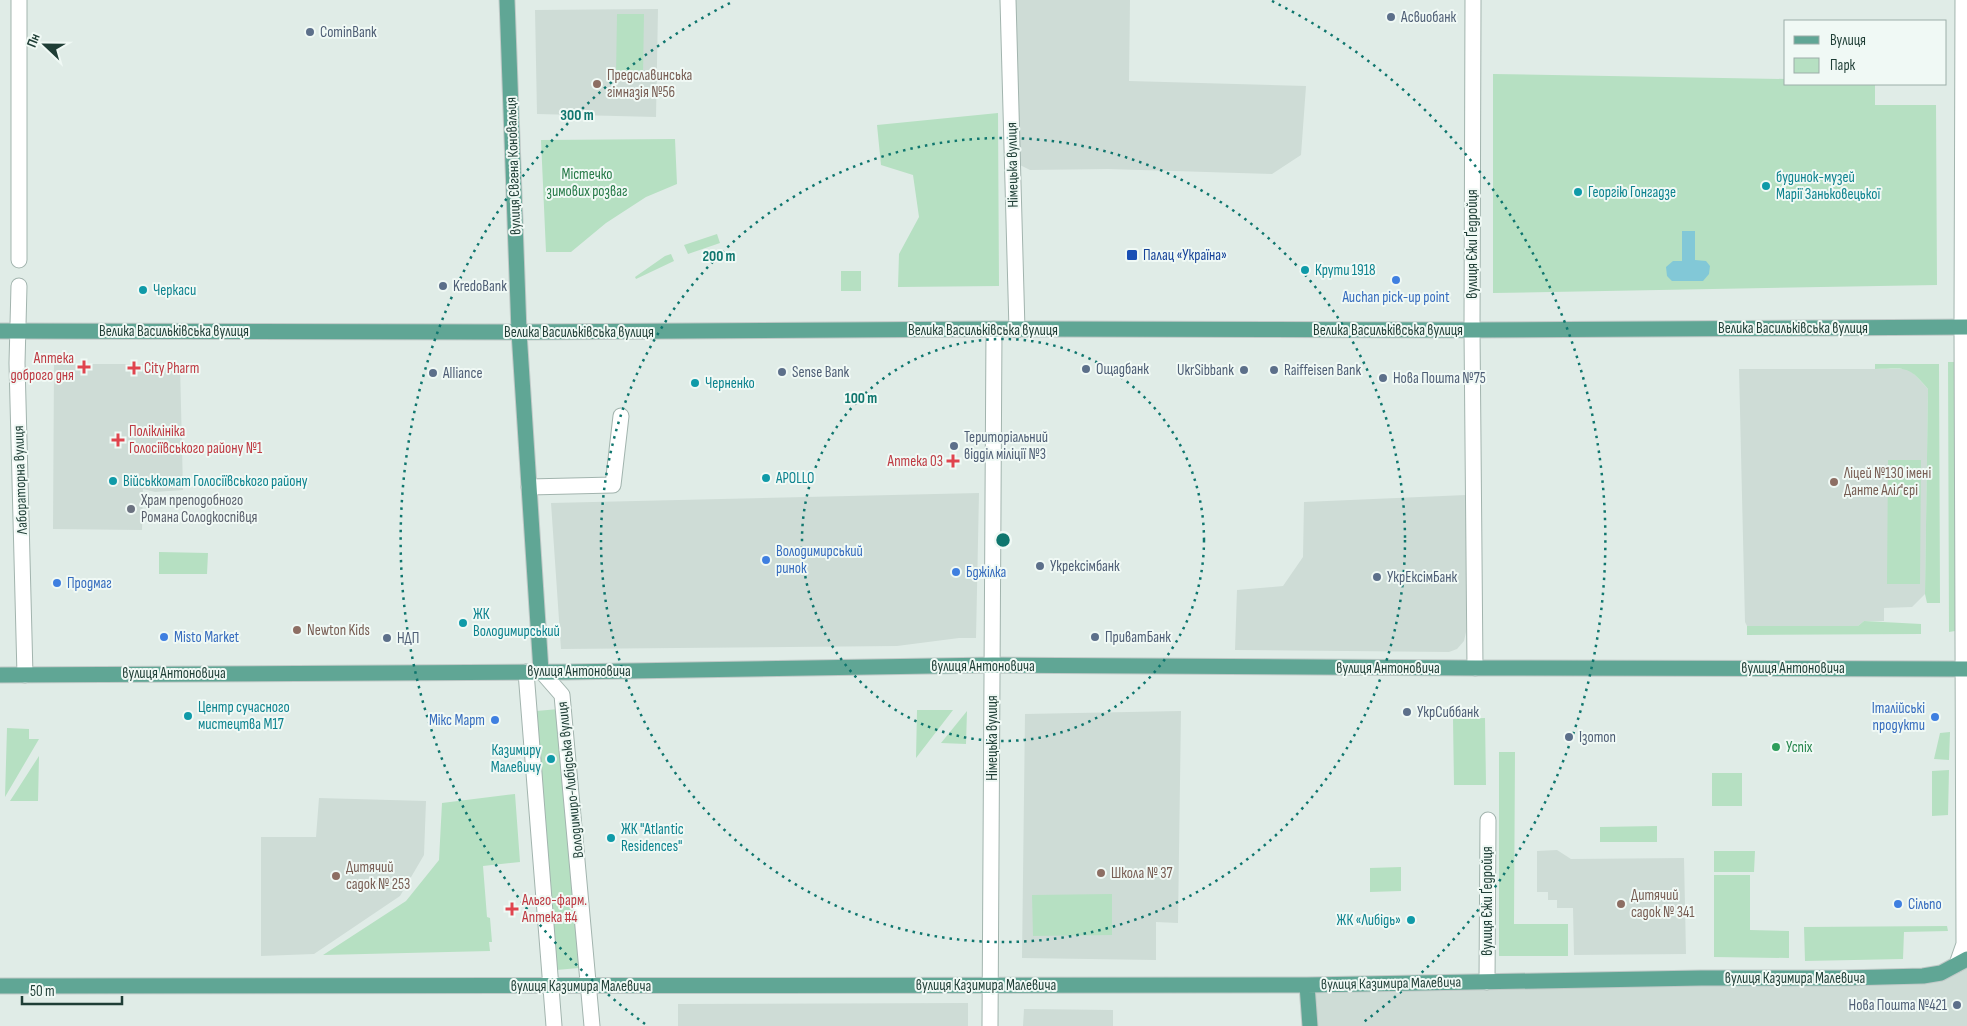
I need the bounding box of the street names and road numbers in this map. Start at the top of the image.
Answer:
street label: вулиця Євгена Коновальця [502,97,525,235]
street label: Німецька вулиця [1002,122,1023,208]
street label: вулиця Єжи Ґедройця [1463,189,1482,299]
street label: Велика Васильківська вулиця [1718,319,1868,338]
street label: Велика Васильківська вулиця [908,321,1058,340]
street label: Велика Васильківська вулиця [1313,321,1463,340]
street label: Велика Васильківська вулиця [99,322,249,341]
street label: Велика Васильківська вулиця [504,323,654,342]
street label: Лабораторна вулиця [9,425,32,536]
street label: вулиця Антоновича [931,657,1035,676]
street label: вулиця Антоновича [1336,659,1440,678]
street label: вулиця Антоновича [1741,659,1845,678]
street label: вулиця Антоновича [527,662,631,681]
street label: вулиця Антоновича [122,664,226,683]
street label: Німецька вулиця [983,695,1002,781]
street label: Володимиро-Либідська вулиця [553,701,588,859]
street label: вулиця Єжи Ґедройця [1478,846,1497,956]
street label: вулиця Казимира Малевича [1725,969,1865,988]
street label: вулиця Казимира Малевича [1321,973,1462,994]
street label: вулиця Казимира Малевича [916,976,1056,995]
street label: вулиця Казимира Малевича [511,977,651,996]

